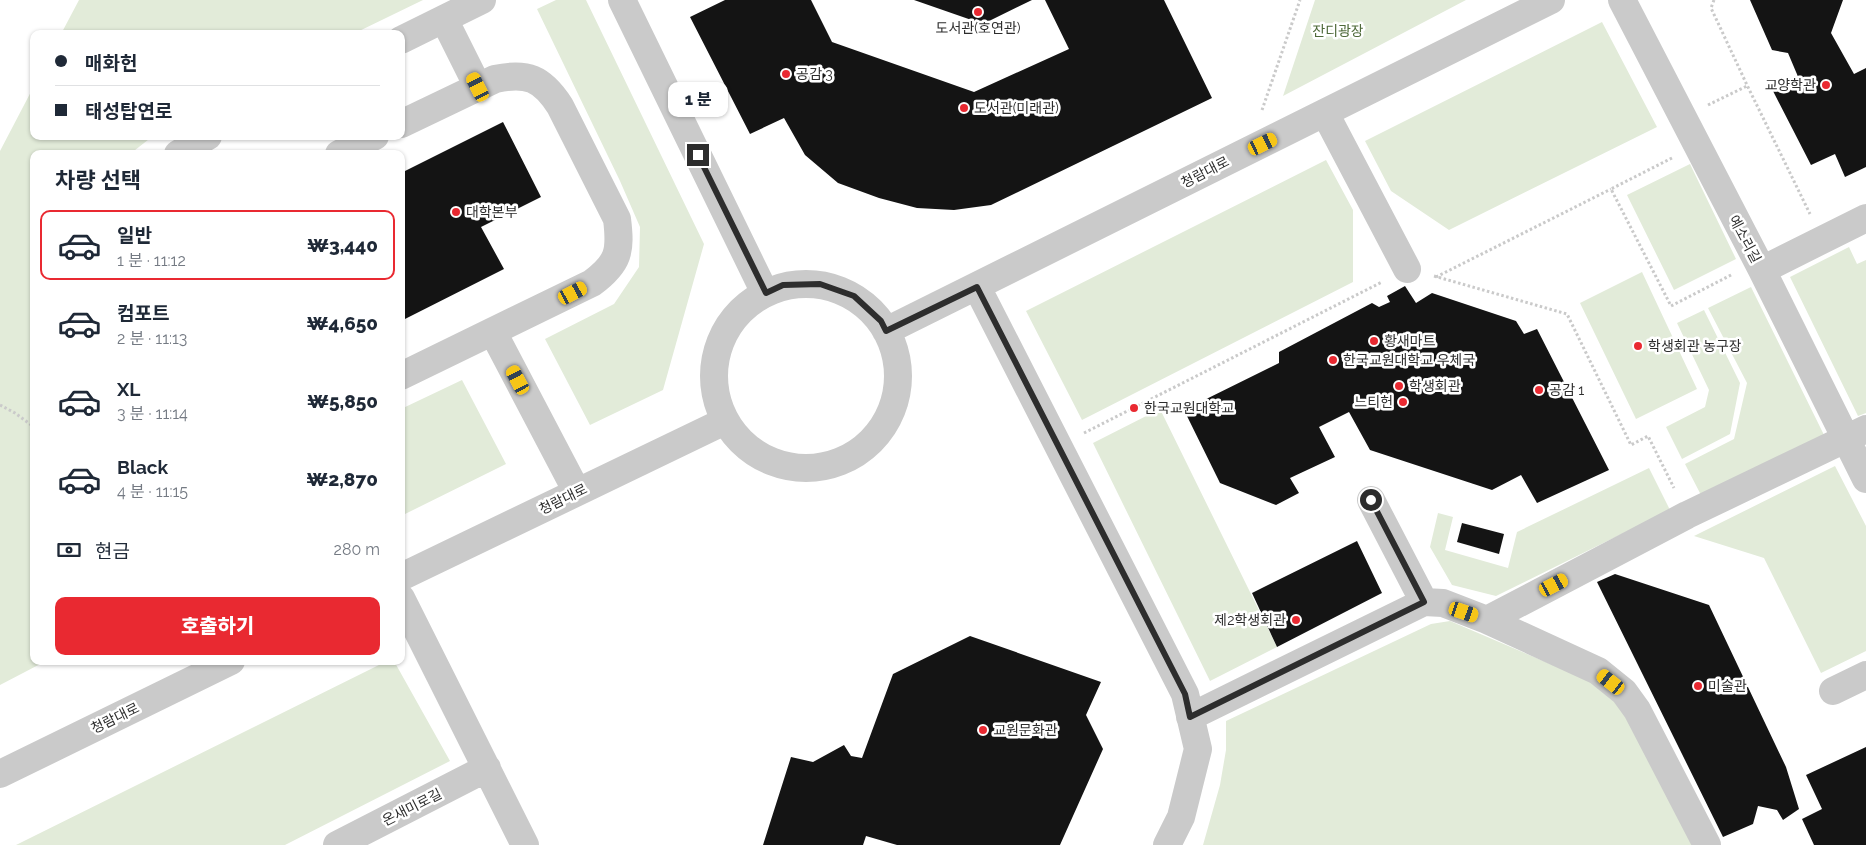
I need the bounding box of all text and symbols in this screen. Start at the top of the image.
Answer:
marker: 도서관(호연관) [972,6,984,18]
place label: 도서관(호연관) [936,20,1021,36]
park label: 잔디광장 [1312,23,1364,39]
text: 매화헌 [85,52,137,74]
place label: 공감 3 [796,66,833,82]
marker: 공감 3 [780,68,792,80]
car [464,70,491,104]
place label: 교양학관 [1764,77,1816,93]
marker: 교양학관 [1820,79,1832,91]
callout: 1 분 [668,82,728,118]
text: 1 분 [685,90,711,109]
text: 태성탑연로 [85,100,172,122]
place label: 도서관(미래관) [974,100,1059,116]
marker: 도서관(미래관) [958,102,970,114]
car [1246,131,1279,157]
route end [687,144,709,166]
street label: 청람대로 [1178,153,1232,191]
text: 차량 선택 [55,167,141,193]
place label: 대학본부 [466,204,518,220]
marker: 대학본부 [450,206,462,218]
street label: 예소리길 [1726,212,1764,266]
icon: car [57,223,102,268]
text: 일반 [117,224,152,246]
text: ₩3,440 [307,234,378,256]
text: 1 분 · 11:12 [117,251,186,270]
car [556,279,589,307]
icon: car [57,301,102,346]
text: 컴포트 [117,302,169,324]
text: ₩4,650 [307,312,378,334]
text: 2 분 · 11:13 [117,329,187,348]
place label: 황새마트 [1384,333,1436,349]
marker: 황새마트 [1368,335,1380,347]
place label: 학생회관 농구장 [1648,338,1742,354]
marker: 학생회관 농구장 [1632,340,1644,352]
place label: 한국교원대학교 우체국 [1343,352,1475,368]
marker: 한국교원대학교 우체국 [1327,354,1339,366]
car [504,363,531,397]
text: XL [117,378,140,400]
place label: 학생회관 [1409,378,1461,394]
icon: car [57,379,102,424]
marker: 학생회관 [1393,380,1405,392]
place label: 공감 1 [1549,382,1584,398]
marker: 공감 1 [1533,384,1545,396]
text: ₩5,850 [307,390,378,412]
place label: 느티헌 [1354,394,1393,410]
marker: 느티헌 [1397,396,1409,408]
place label: 한국교원대학교 [1144,400,1234,416]
marker: 한국교원대학교 [1128,402,1140,414]
text: 3 분 · 11:14 [117,404,188,423]
text: Black [117,456,168,478]
icon: car [57,457,102,502]
text: ₩2,870 [306,468,378,490]
street label: 청람대로 [536,480,590,517]
text: 4 분 · 11:15 [117,482,188,501]
route start [1360,489,1382,511]
icon: cash [55,536,83,564]
text: 현금 [95,540,130,562]
text: 280 m [334,540,380,559]
car [1537,571,1570,599]
button: 호출하기 [55,597,380,655]
car [1447,600,1480,624]
place label: 제2학생회관 [1214,612,1286,628]
marker: 제2학생회관 [1290,614,1302,626]
car [1594,667,1627,697]
place label: 미술관 [1708,678,1747,694]
marker: 미술관 [1692,680,1704,692]
street label: 청람대로 [88,699,142,736]
place label: 교원문화관 [993,722,1058,738]
marker: 교원문화관 [977,724,989,736]
street label: 온새미로길 [380,785,444,829]

